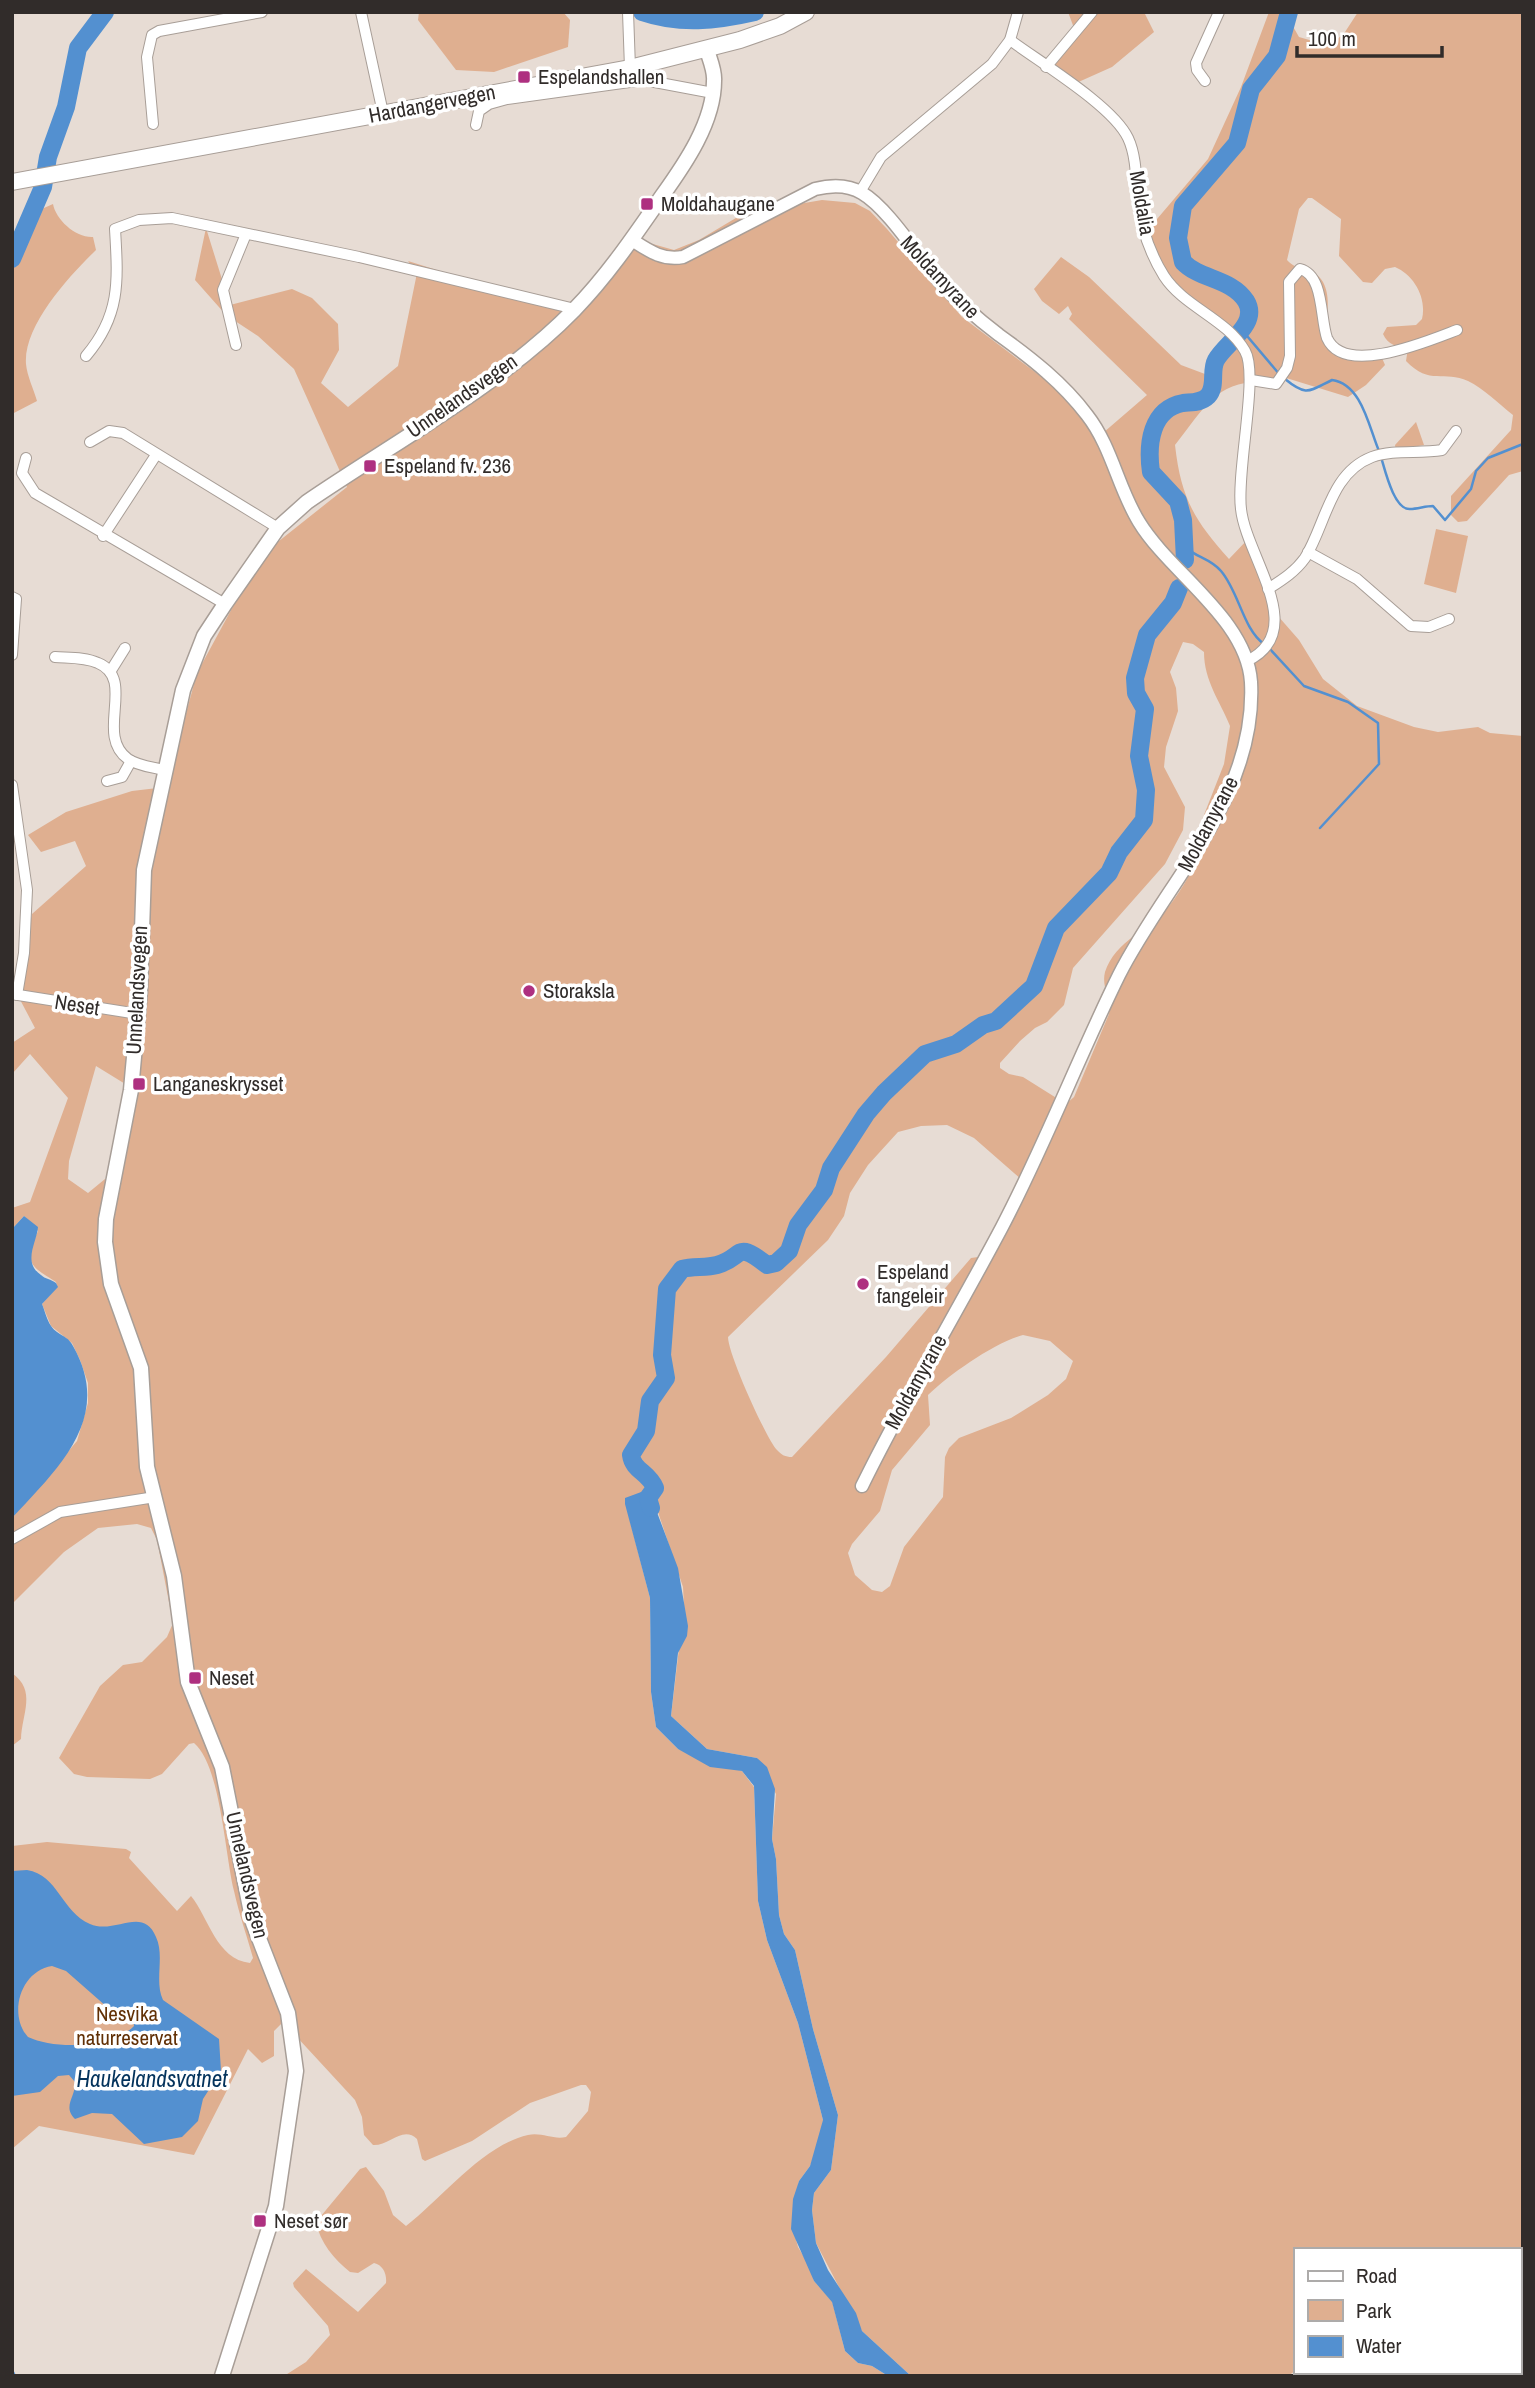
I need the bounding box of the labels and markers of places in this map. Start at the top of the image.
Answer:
place label: Espelandshallen [538,62,664,91]
marker: Espelandshallen [516,69,532,85]
place label: Moldahaugane [661,189,775,218]
marker: Moldahaugane [639,196,655,212]
place label: Espeland fv. 236 [384,451,511,480]
marker: Espeland fv. 236 [362,458,378,474]
place label: Storaksla [543,976,615,1005]
marker: Storaksla [521,983,537,999]
place label: Langaneskrysset [153,1069,283,1098]
marker: Langaneskrysset [131,1076,147,1092]
place label: Espeland fangeleir [877,1257,949,1310]
marker: Espeland fangeleir [855,1276,871,1292]
place label: Neset [209,1663,254,1692]
marker: Neset [187,1670,203,1686]
place label: Neset sør [274,2206,348,2235]
marker: Neset sør [252,2213,268,2229]

